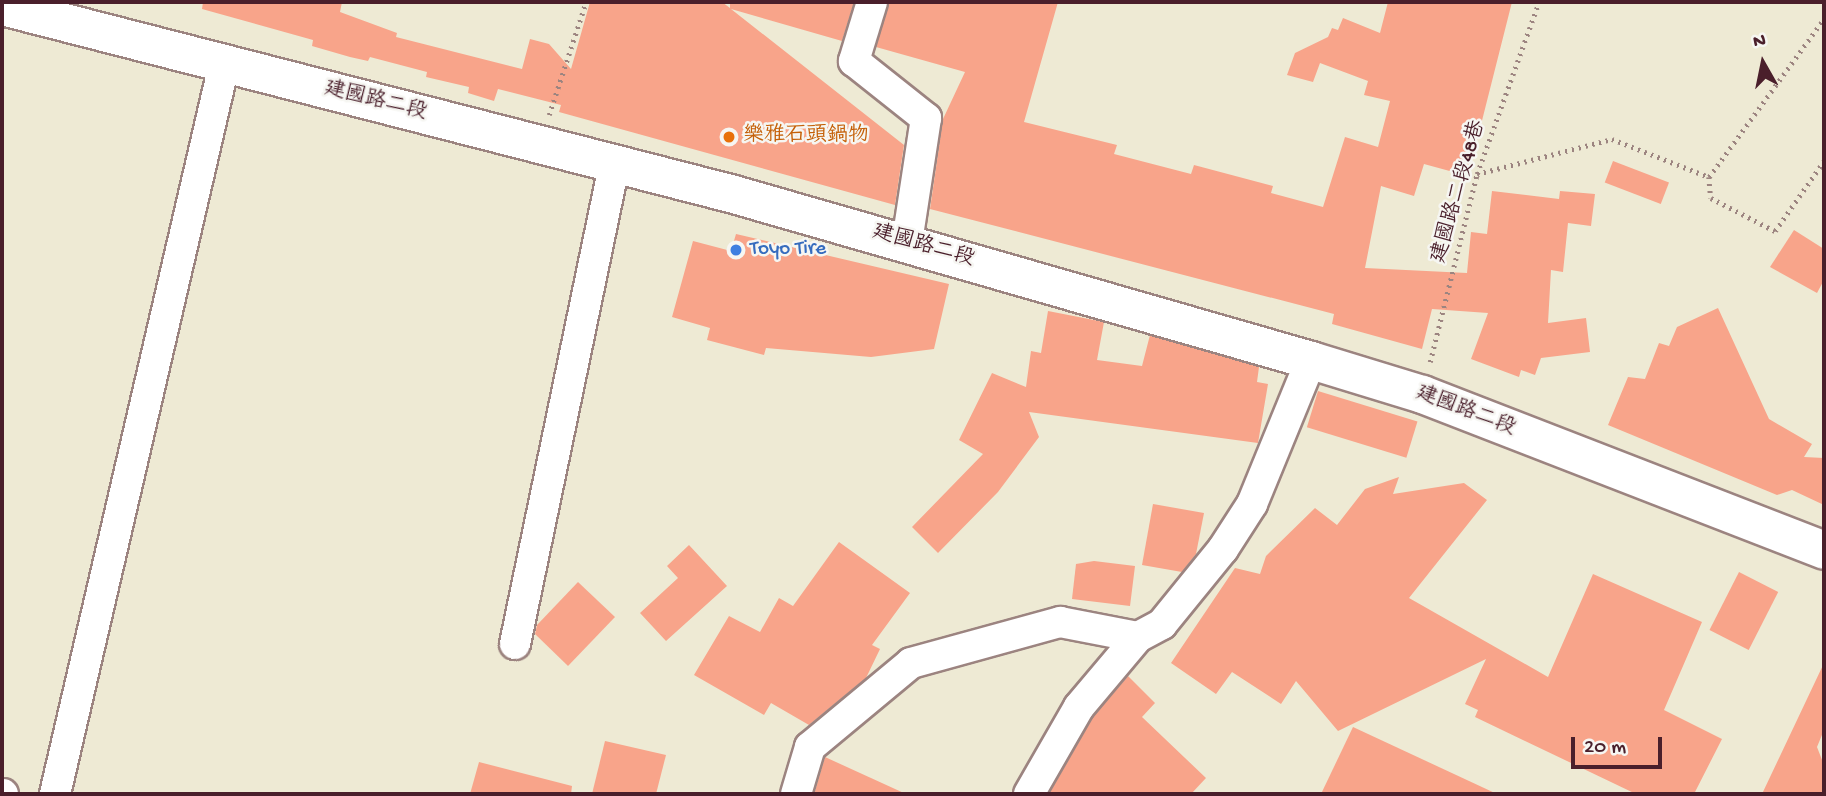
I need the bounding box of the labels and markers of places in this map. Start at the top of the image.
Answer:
place label: 樂雅石頭鍋物 [743,124,869,150]
marker: 樂雅石頭鍋物 [721,129,737,145]
place label: Toyo Tire [750,237,826,263]
marker: Toyo Tire [728,242,744,258]

